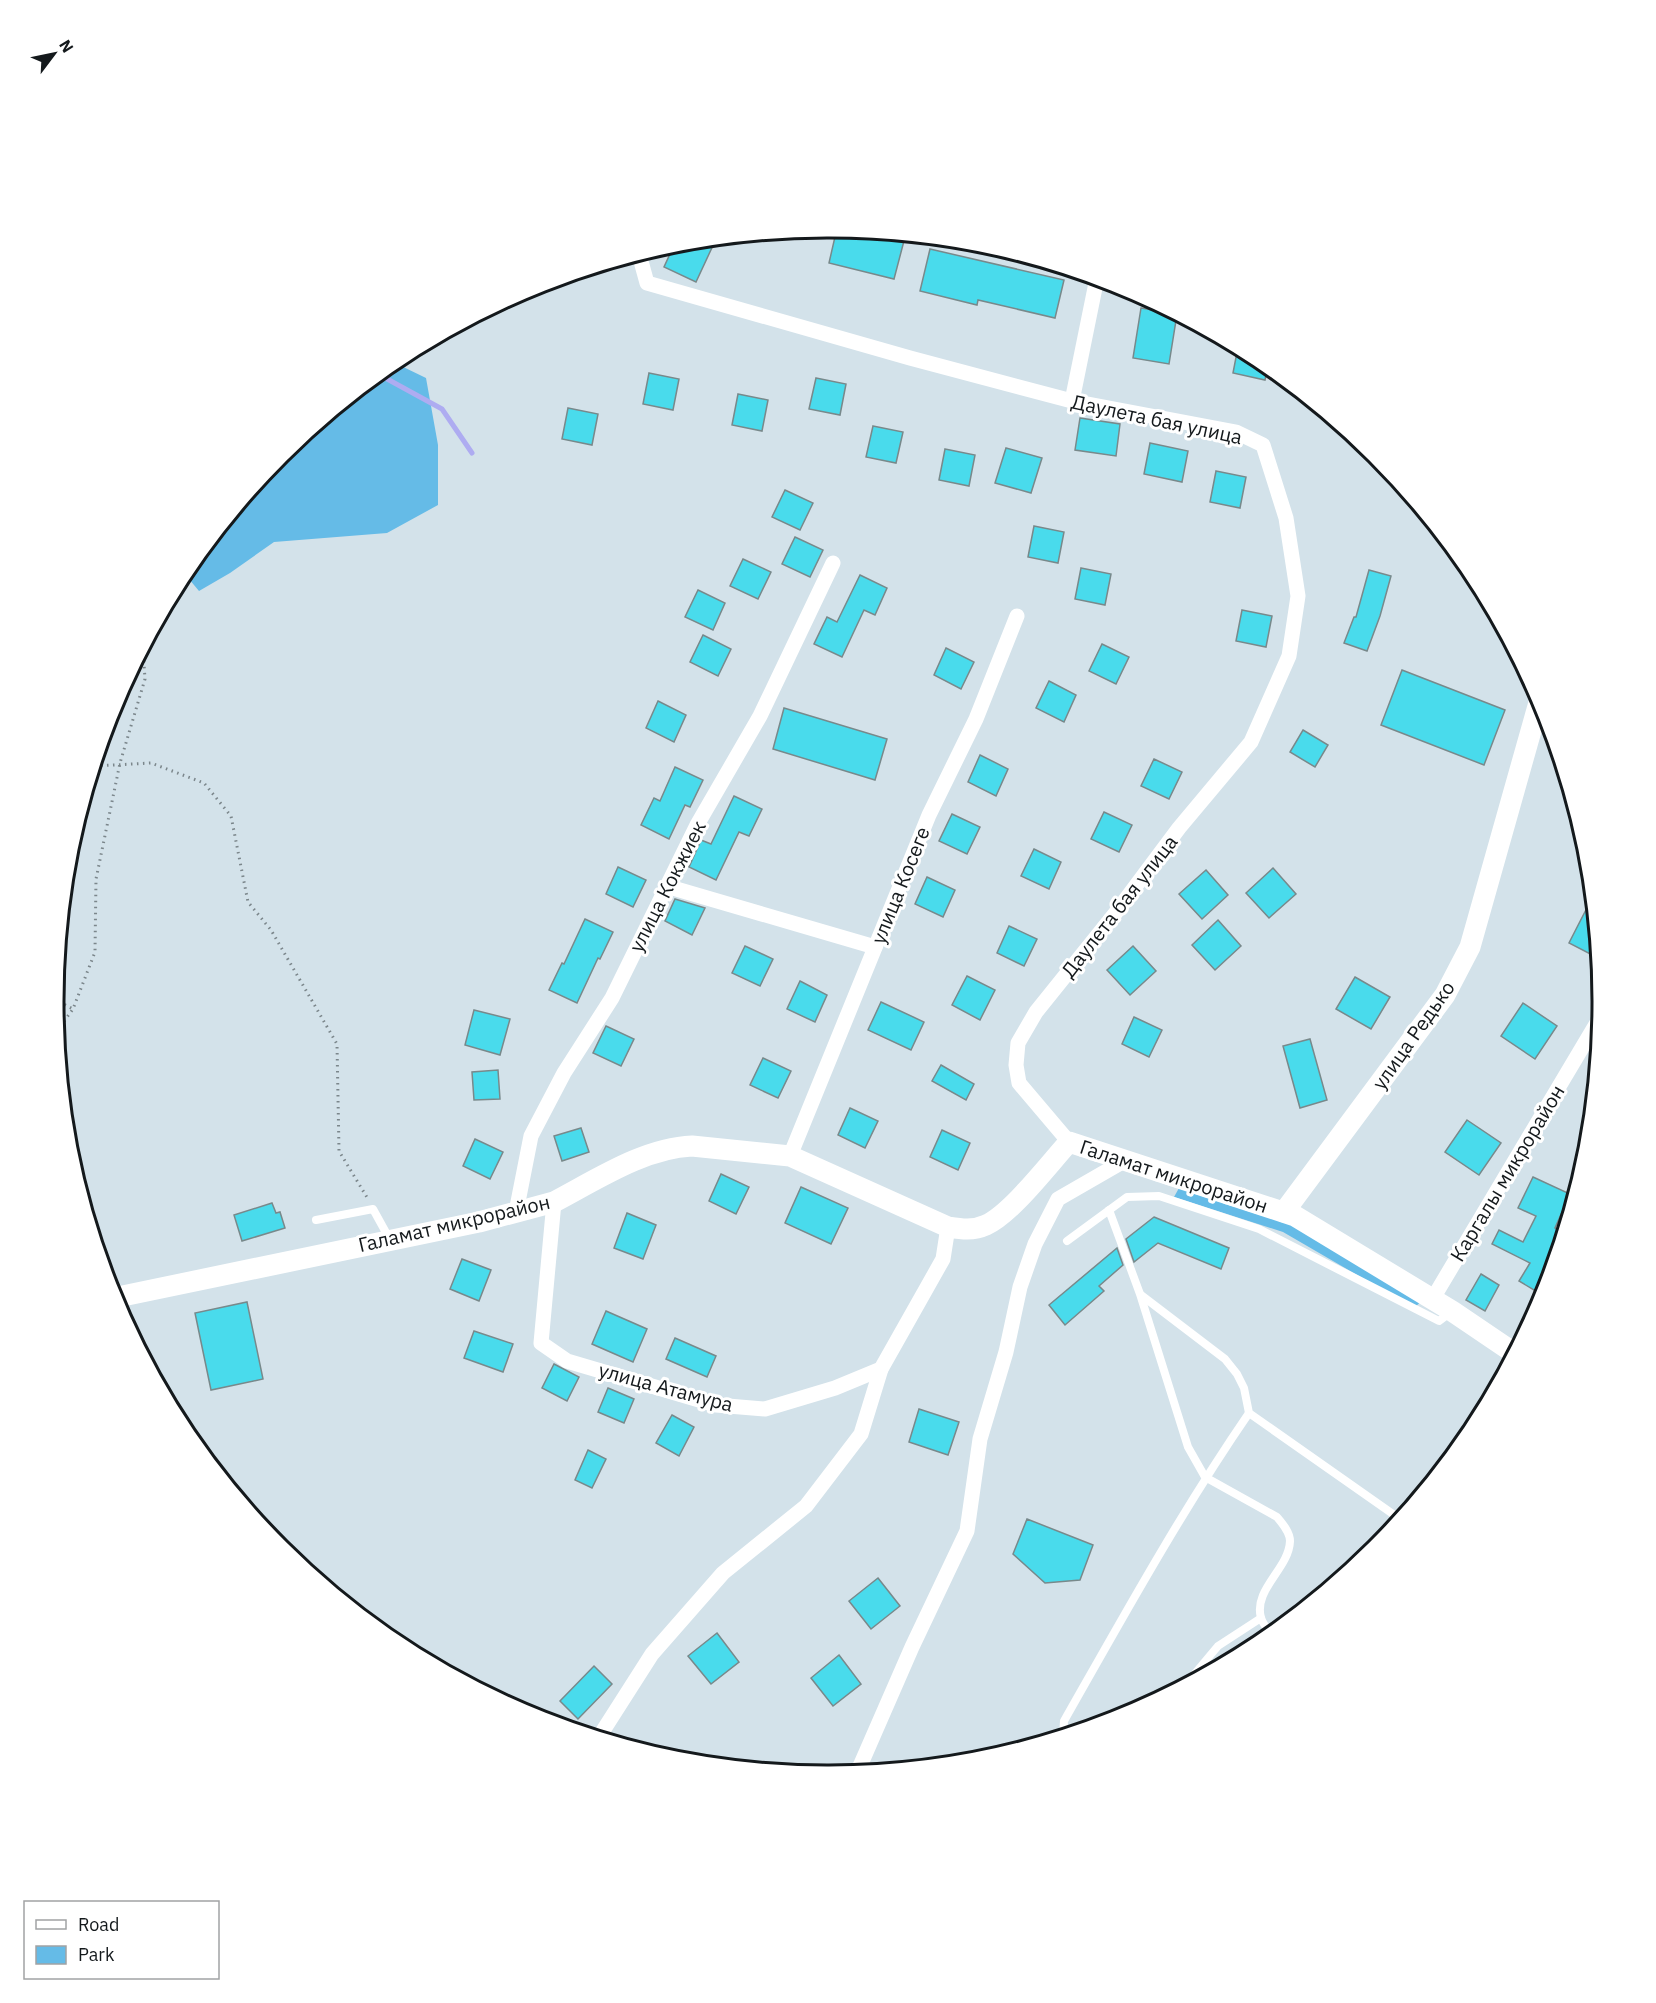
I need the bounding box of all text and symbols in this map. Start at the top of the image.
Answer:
north arrow [24,24,84,84]
text: N [55,36,78,56]
street label: Даулета бая улица [1069,388,1245,450]
street label: улица Кокжиек [622,816,712,956]
street label: улица Косеге [864,822,936,948]
street label: Даулета бая улица [1055,829,1183,983]
street label: улица Редько [1366,975,1460,1095]
street label: Каргалы микрорайон [1443,1080,1571,1266]
street label: Галамат микрорайон [1077,1133,1271,1219]
street label: Галамат микрорайон [355,1188,553,1258]
street label: улица Атамура [596,1356,737,1418]
legend [24,1901,219,1979]
text: Road [78,1913,119,1936]
text: Park [78,1943,115,1966]

